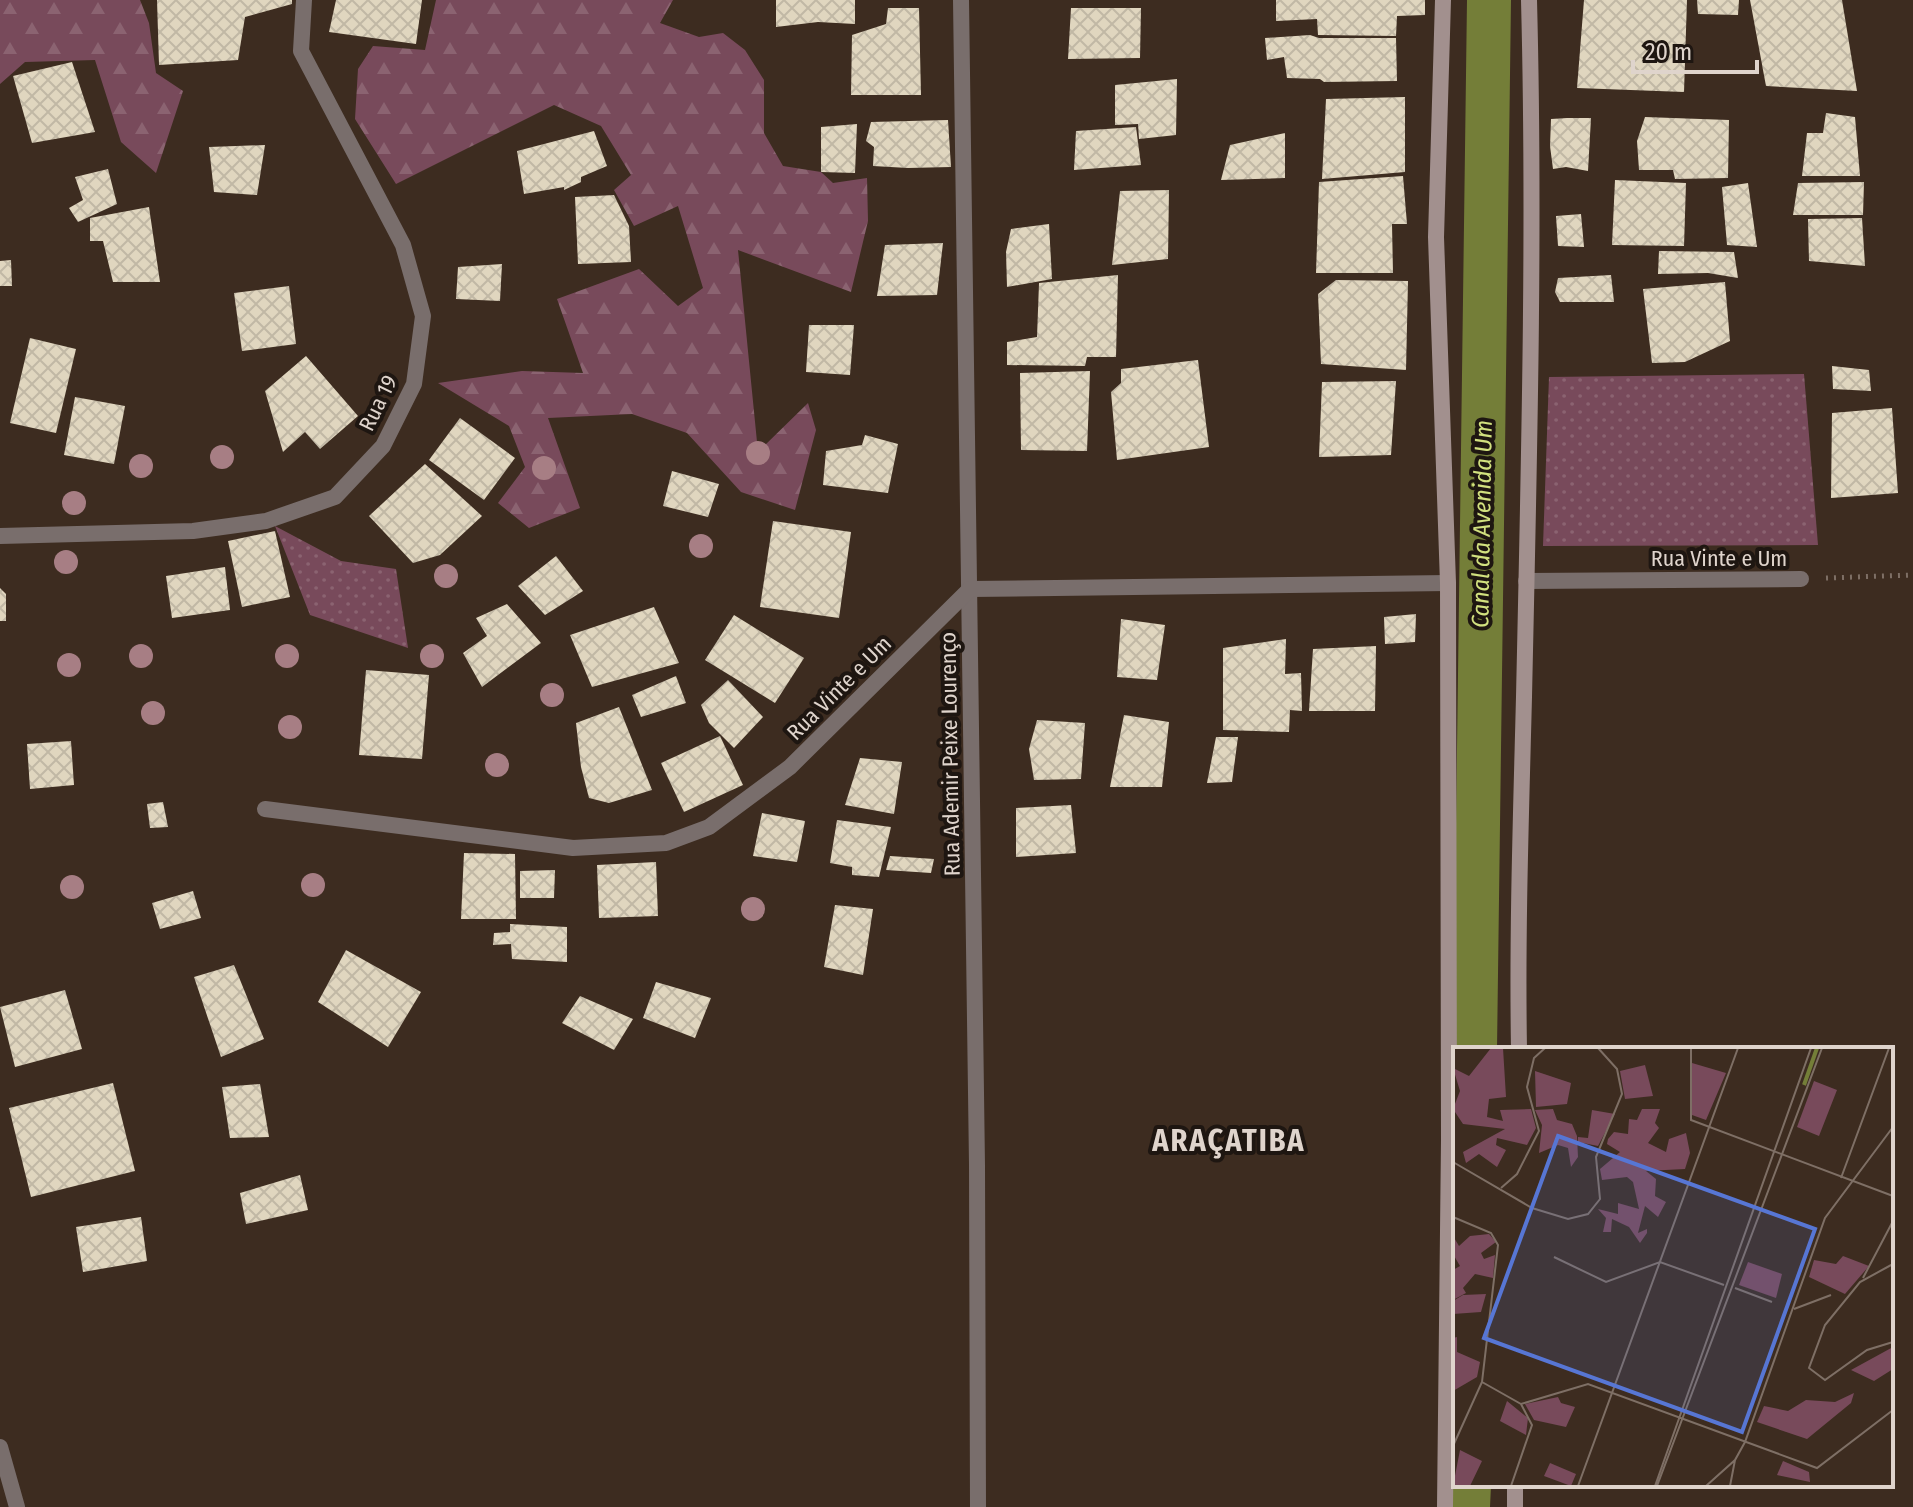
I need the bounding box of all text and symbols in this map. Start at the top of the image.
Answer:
scale bar [1633,24,1757,74]
text: 20 m [1645,38,1692,66]
street label: Rua 19 [353,371,403,435]
water label: Canal da Avenida Um [1466,420,1498,628]
street label: Rua Vinte e Um [1651,545,1787,572]
street label: Rua Vinte e Um [781,630,897,746]
street label: Rua Ademir Peixe Lourenço [934,632,966,876]
inset map [1453,1047,1893,1487]
district label: ARAÇATIBA [1151,1123,1306,1159]

